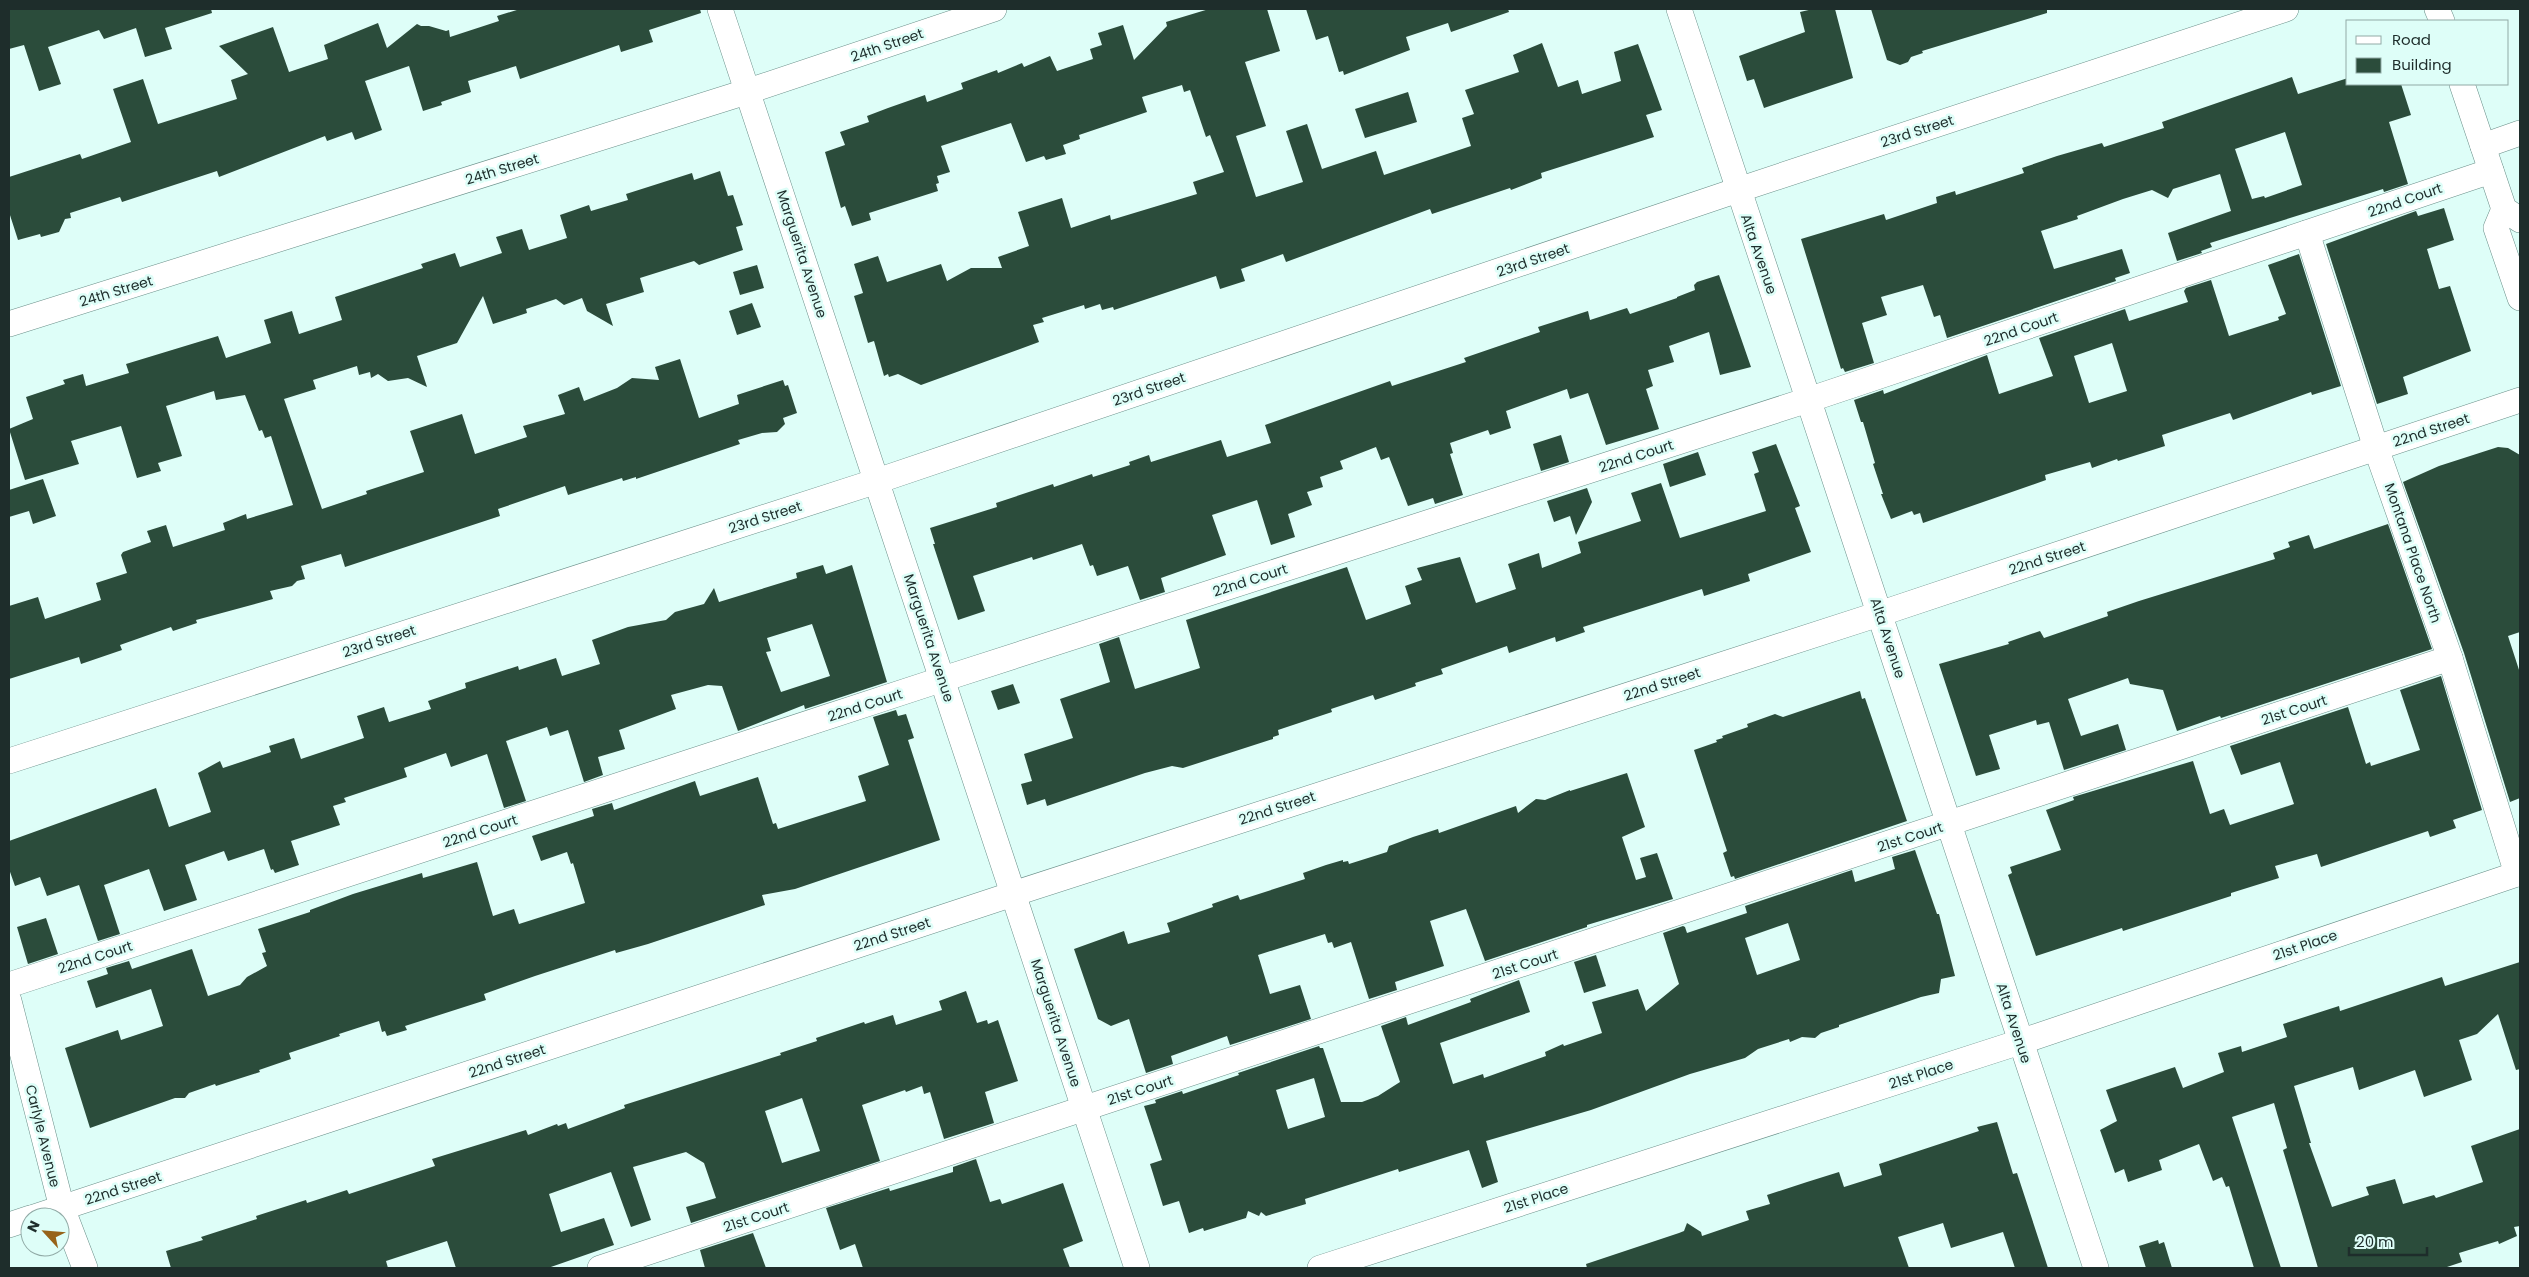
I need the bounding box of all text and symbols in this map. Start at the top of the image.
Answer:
legend [2346,20,2509,85]
street label: 24th Street [848,23,926,67]
text: Road [2392,29,2431,50]
text: Building [2392,54,2452,75]
street label: 23rd Street [1878,110,1956,152]
street label: 24th Street [463,148,541,190]
street label: 22nd Court [2365,178,2445,222]
street label: Marguerita Avenue [772,187,832,321]
street label: Alta Avenue [1736,211,1782,297]
street label: 23rd Street [1494,238,1572,282]
street label: 24th Street [77,270,155,312]
street label: 22nd Court [1981,307,2061,351]
street label: 23rd Street [1110,367,1188,411]
street label: 22nd Street [2390,408,2472,452]
street label: 22nd Court [1596,435,1676,477]
street label: Montana Place North [2380,480,2446,626]
street label: 23rd Street [726,496,804,538]
street label: 22nd Street [2006,536,2088,580]
street label: 22nd Court [1210,559,1290,601]
street label: Marguerita Avenue [899,571,959,705]
street label: Alta Avenue [1866,595,1911,681]
street label: 23rd Street [340,620,418,662]
street label: 22nd Street [1621,662,1703,706]
street label: 22nd Court [825,684,905,726]
street label: 21st Court [2259,690,2329,730]
street label: 22nd Street [1236,786,1318,830]
street label: 22nd Court [440,810,520,852]
street label: 21st Court [1875,817,1945,857]
street label: 22nd Street [851,912,933,956]
street label: 21st Place [2270,925,2340,965]
street label: 22nd Court [55,936,135,978]
street label: 21st Court [1490,944,1560,984]
street label: Marguerita Avenue [1026,956,1086,1090]
street label: Alta Avenue [1992,980,2037,1066]
street label: 22nd Street [466,1039,548,1083]
street label: 21st Place [1886,1054,1956,1094]
street label: 21st Court [1105,1070,1175,1110]
street label: Carlyle Avenue [21,1083,66,1190]
street label: 22nd Street [82,1166,164,1210]
street label: 21st Place [1501,1178,1571,1218]
street label: 21st Court [721,1197,791,1237]
north arrow [20,1207,70,1257]
text: N [22,1217,45,1235]
scale bar [2349,1224,2426,1256]
text: 20 m [2356,1231,2394,1252]

